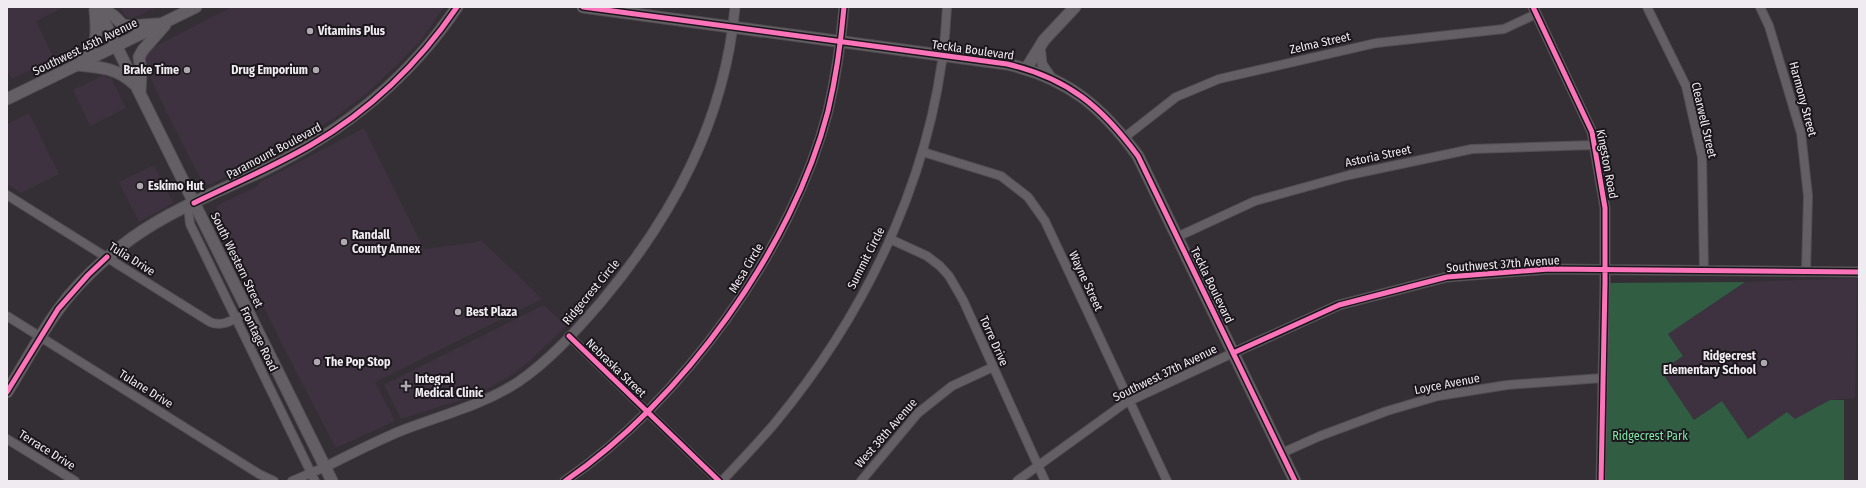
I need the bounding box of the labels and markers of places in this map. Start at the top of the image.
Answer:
place label: Vitamins Plus [317,24,386,38]
marker: Vitamins Plus [305,26,315,36]
place label: Brake Time [124,63,179,77]
place label: Drug Emporium [231,63,308,77]
marker: Brake Time [182,65,192,75]
marker: Drug Emporium [311,65,321,75]
place label: Eskimo Hut [148,179,205,193]
marker: Eskimo Hut [135,181,145,191]
place label: Randall County Annex [352,228,420,256]
marker: Randall County Annex [339,237,349,247]
place label: Best Plaza [466,305,517,319]
marker: Best Plaza [453,307,463,317]
place label: Ridgecrest Elementary School [1663,349,1757,377]
place label: The Pop Stop [325,355,391,369]
marker: The Pop Stop [312,357,322,367]
marker: Ridgecrest Elementary School [1759,358,1769,368]
place label: Integral Medical Clinic [415,372,484,400]
marker: Integral Medical Clinic [400,380,412,392]

